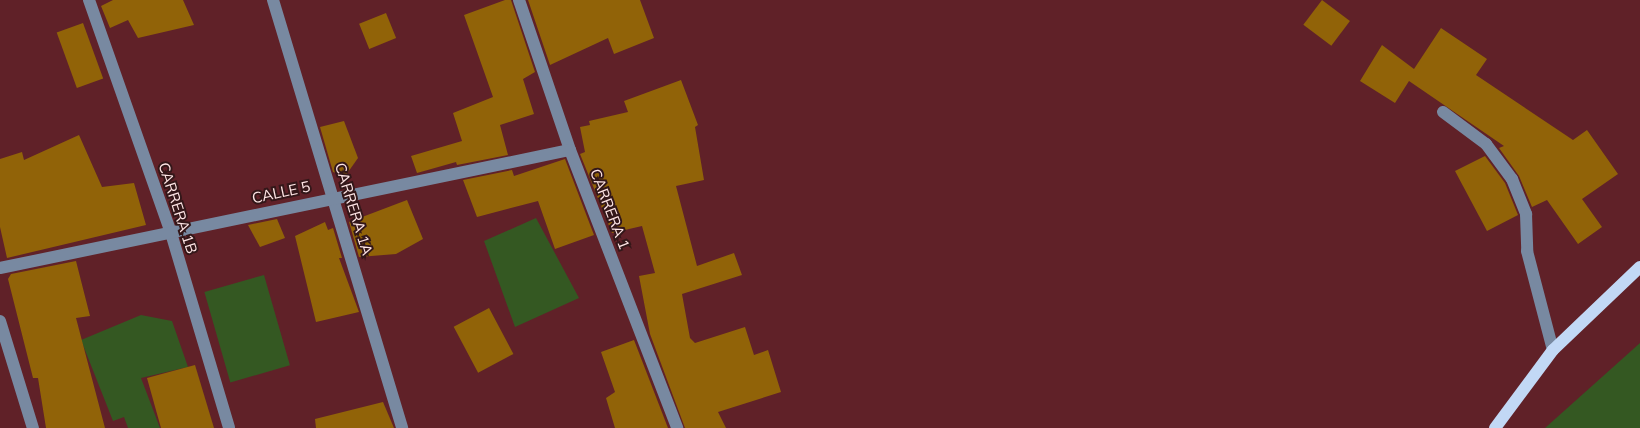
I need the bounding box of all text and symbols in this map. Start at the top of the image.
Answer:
street label: CARRERA 1B [155,160,201,256]
street label: CARRERA 1A [331,161,377,257]
street label: CARRERA 1 [586,166,634,252]
street label: CALLE 5 [250,177,312,207]

